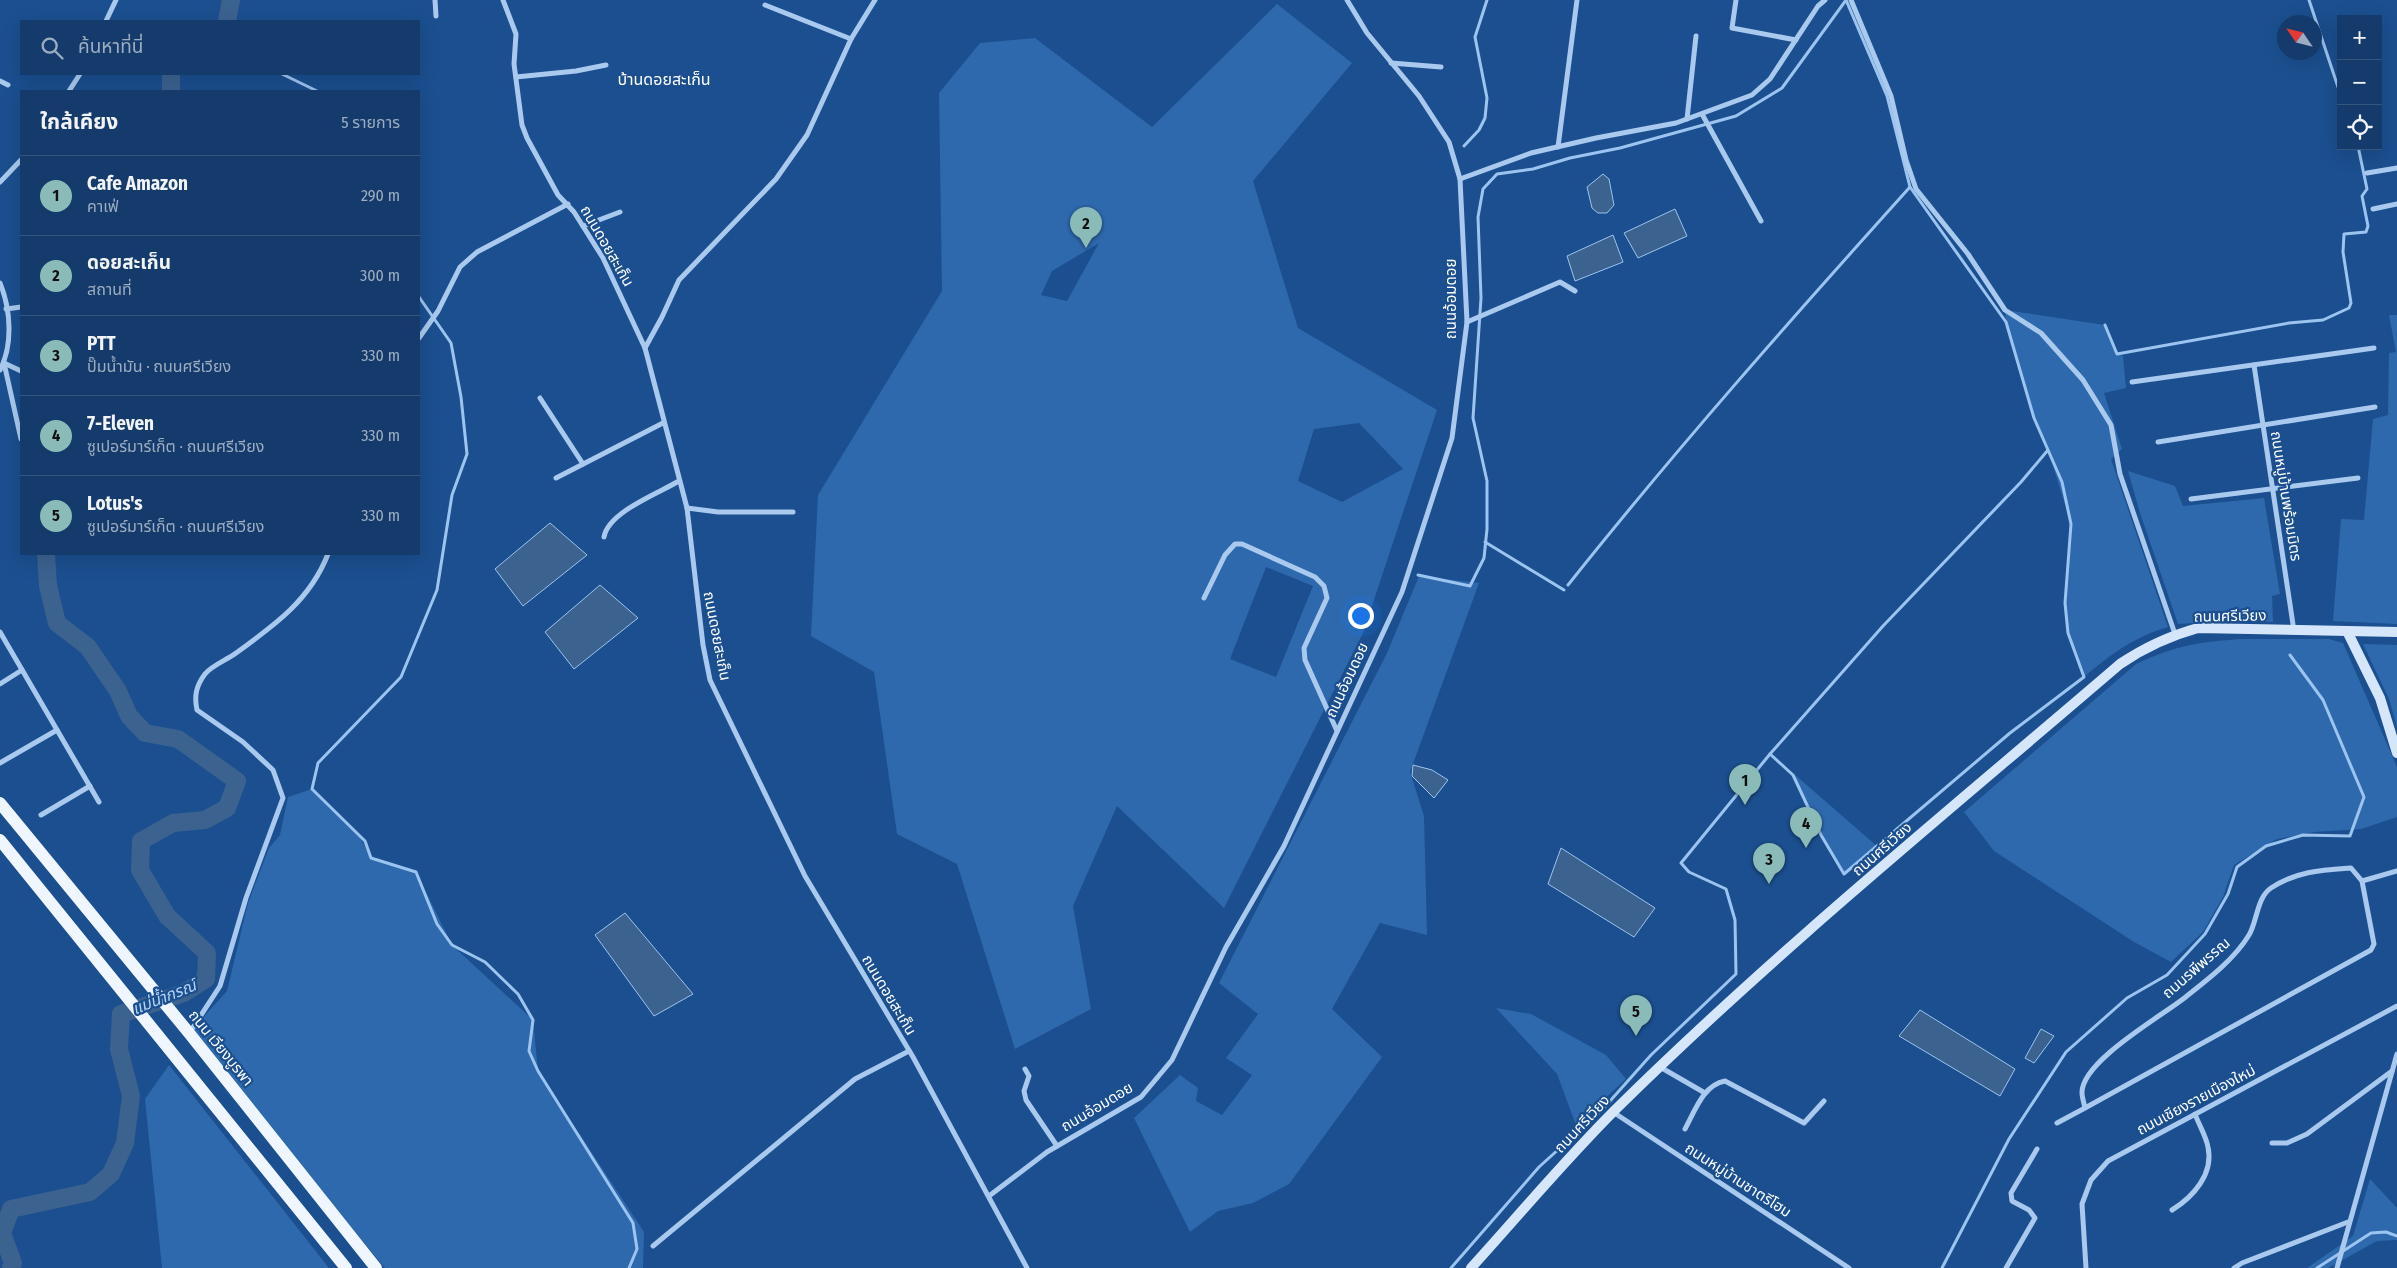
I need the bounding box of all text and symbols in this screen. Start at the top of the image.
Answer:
north arrow [2277,15,2322,60]
map controls [2337,15,2382,150]
button: + [2337,15,2382,60]
search box [20,20,420,75]
icon: search [38,34,66,62]
text: ค้นหาที่นี่ [78,35,143,58]
button: − [2337,60,2382,105]
district label: บ้านดอยสะเก็น [617,70,711,89]
button: locate [2337,105,2382,150]
text: ใกล้เคียง [40,109,118,135]
text: 5 รายการ [341,113,400,132]
text: Cafe Amazon [87,172,188,195]
text: 1 [53,186,59,205]
text: 290 m [361,186,400,205]
text: คาเฟ่ [87,197,119,216]
street label: ถนนดอยสะเก็น [577,202,637,290]
pin: 2 [1070,207,1102,248]
text: ดอยสะเก็น [87,251,171,274]
street label: ถนนอ้อมดอย [1442,259,1460,339]
text: 2 [52,266,60,285]
text: 300 m [360,266,400,285]
text: สถานที่ [87,280,132,299]
text: PTT [87,332,116,355]
text: 3 [52,346,60,365]
text: 330 m [361,346,400,365]
text: ปั๊มน้ำมัน · ถนนศรีเวียง [87,357,231,376]
text: 7-Eleven [87,412,154,435]
text: 4 [52,426,60,445]
text: 330 m [361,426,400,445]
street label: ถนนหมู่บ้านพร้อมมิตร [2267,430,2305,562]
text: ซูเปอร์มาร์เก็ต · ถนนศรีเวียง [87,437,264,456]
text: Lotus's [87,492,143,515]
text: 5 [52,506,60,525]
text: 330 m [361,506,400,525]
text: ซูเปอร์มาร์เก็ต · ถนนศรีเวียง [87,517,264,536]
street label: ถนนดอยสะเก็น [700,590,734,682]
your location [1348,603,1374,629]
street label: ถนนศรีเวียง [2193,606,2267,626]
street label: ถนนอ้อมดอย [1322,640,1372,720]
pin: 1 [1729,764,1761,805]
pin: 4 [1790,807,1822,848]
street label: ถนนศรีเวียง [1849,818,1915,880]
pin: 3 [1753,843,1785,884]
street label: ถนนรพีพรรณ [2158,934,2234,1002]
street label: ถนนดอยสะเก็น [858,952,920,1038]
water label: แม่น้ำกรณ์ [129,973,201,1018]
pin: 5 [1620,995,1652,1036]
street label: ถนน เวียงบูรพา [185,1006,257,1090]
street label: ถนนเชียงรายเมืองใหม่ [2134,1061,2258,1139]
street label: ถนนอ้อมดอย [1058,1079,1136,1135]
street label: ถนนศรีเวียง [1551,1091,1613,1157]
street label: ถนนหมู่บ้านชาตรีโฮม [1681,1139,1795,1221]

